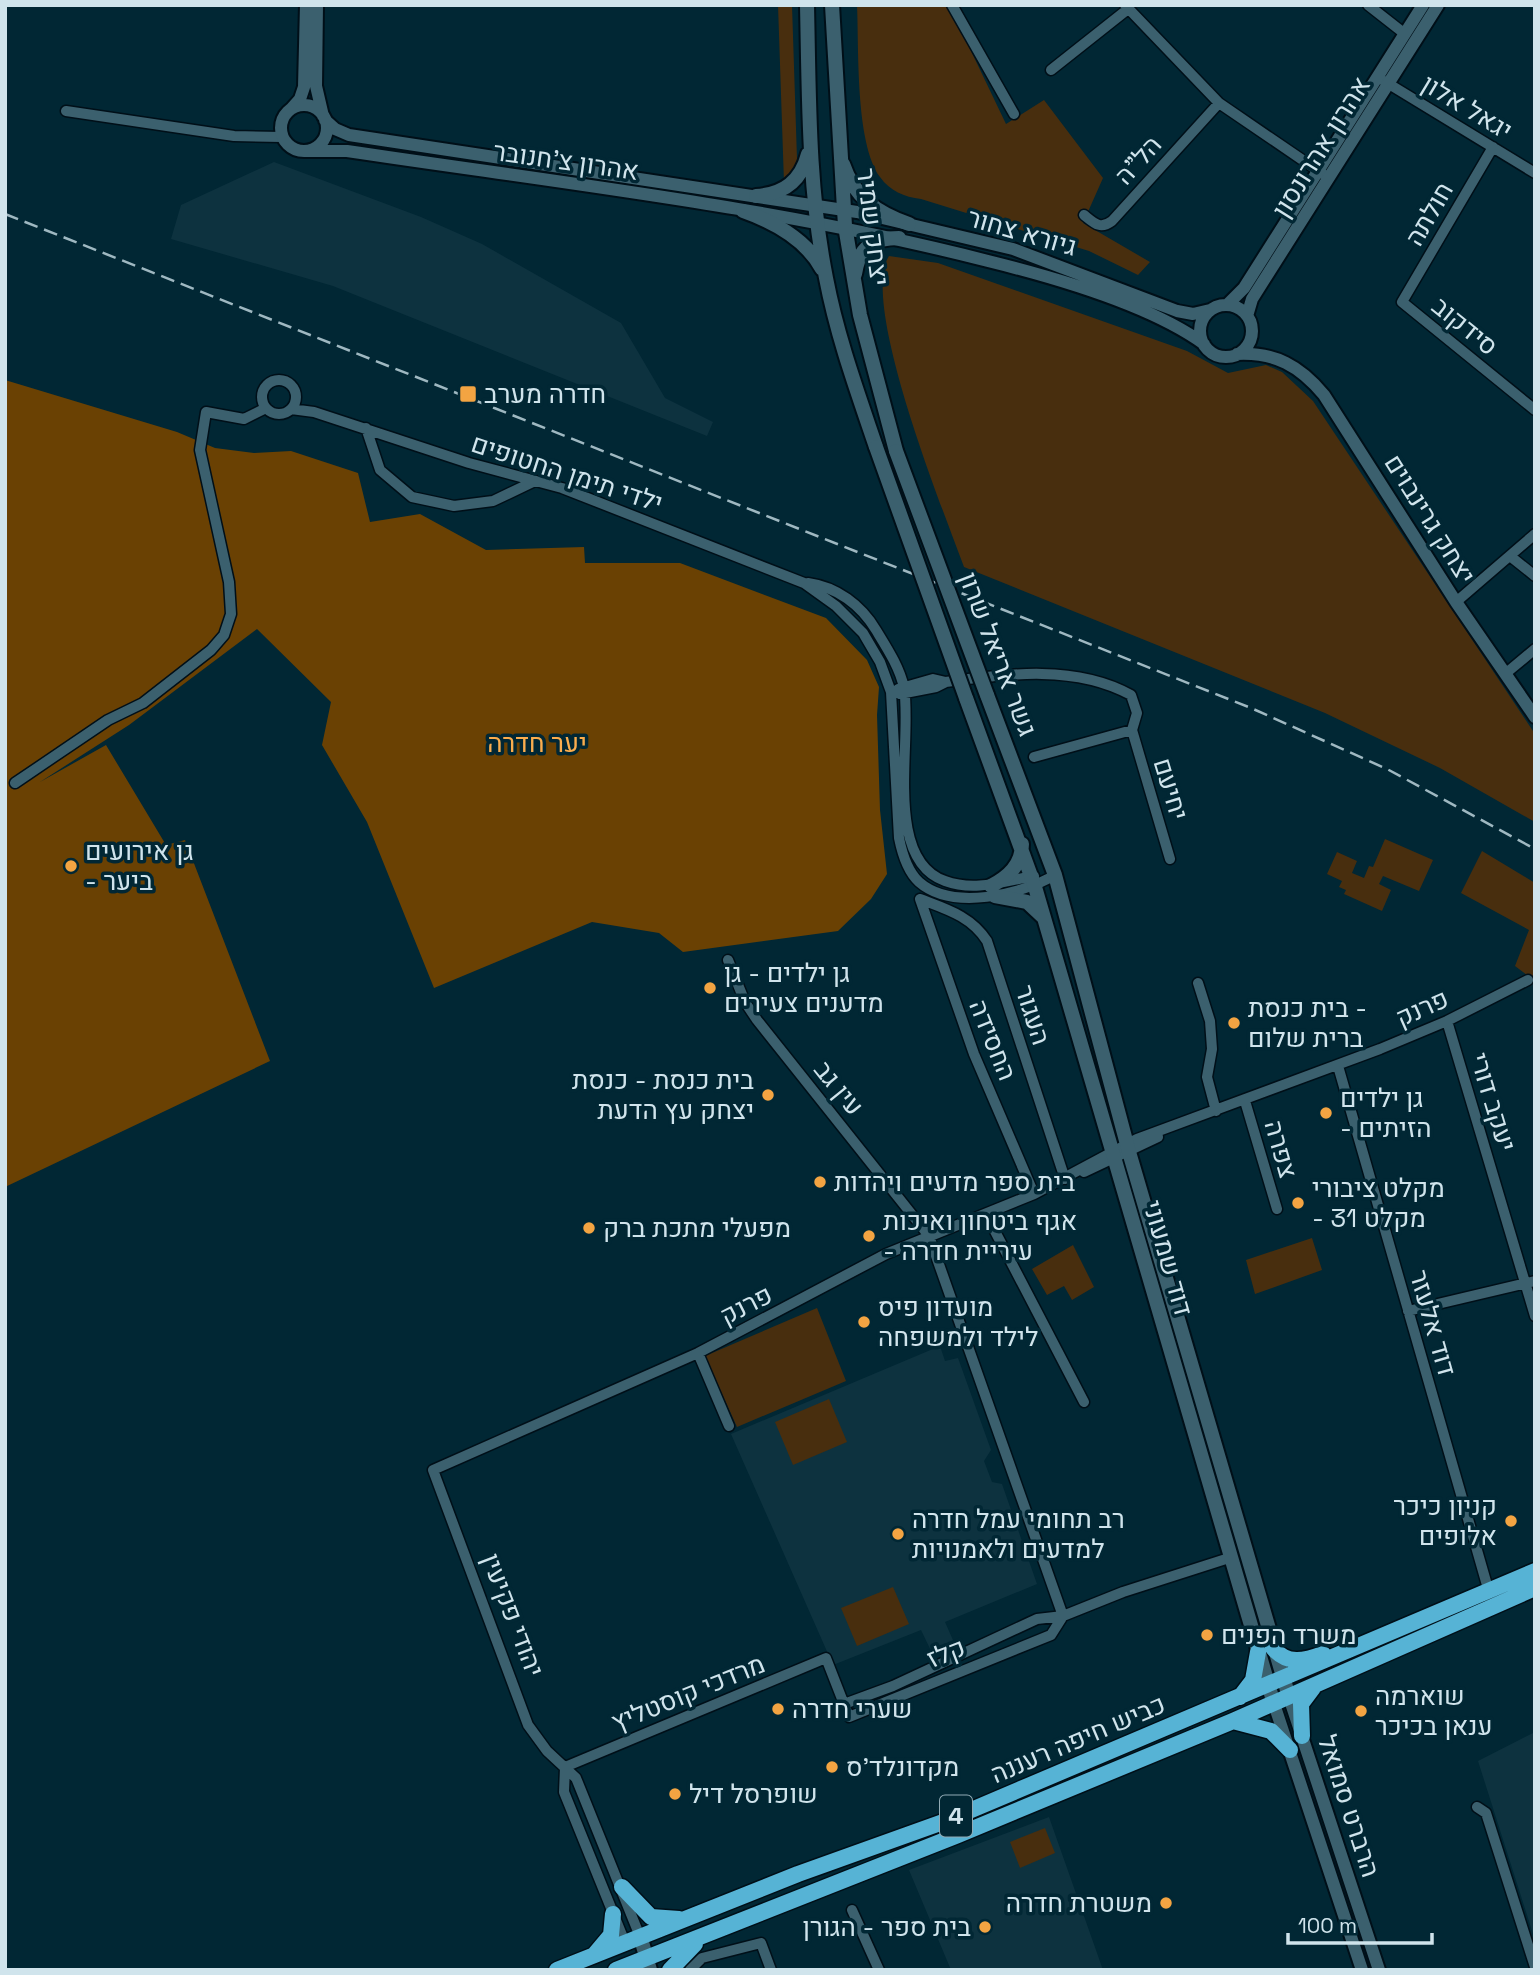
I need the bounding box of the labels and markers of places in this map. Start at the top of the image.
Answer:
place label: חדרה מערב [484,377,606,411]
marker: חדרה מערב [458,384,478,404]
place label: גן אירועים - ביער [85,834,194,898]
marker: גן אירועים - ביער [63,858,79,874]
place label: גן ילדים - גן מדענים צעירים [724,956,884,1020]
marker: גן ילדים - גן מדענים צעירים [702,980,718,996]
place label: בית כנסת - ברית שלום [1248,991,1367,1055]
marker: בית כנסת - ברית שלום [1226,1015,1242,1031]
place label: בית כנסת - כנסת יצחק עץ הדעת [572,1063,754,1127]
place label: גן ילדים - הזיתים [1340,1081,1431,1145]
marker: בית כנסת - כנסת יצחק עץ הדעת [760,1087,776,1103]
marker: גן ילדים - הזיתים [1318,1105,1334,1121]
place label: בית ספר מדעים ויהדות [834,1165,1075,1199]
place label: מקלט ציבורי - מקלט 31 [1312,1171,1445,1235]
marker: בית ספר מדעים ויהדות [812,1174,828,1190]
marker: מקלט ציבורי - מקלט 31 [1290,1195,1306,1211]
place label: אגף ביטחון ואיכות - עיריית חדרה [883,1204,1077,1268]
place label: מפעלי מתכת ברק [603,1211,791,1245]
marker: מפעלי מתכת ברק [581,1220,597,1236]
marker: אגף ביטחון ואיכות - עיריית חדרה [861,1228,877,1244]
place label: מועדון פיס לילד ולמשפחה [878,1290,1038,1354]
marker: מועדון פיס לילד ולמשפחה [856,1314,872,1330]
place label: קניון כיכר אלופים [1393,1489,1497,1553]
place label: רב תחומי עמל חדרה למדעים ולאמנויות [912,1502,1125,1566]
marker: קניון כיכר אלופים [1503,1513,1519,1529]
marker: רב תחומי עמל חדרה למדעים ולאמנויות [890,1526,906,1542]
place label: משרד הפנים [1221,1618,1357,1652]
marker: משרד הפנים [1199,1627,1215,1643]
place label: שוארמה ענאן בכיכר [1375,1679,1493,1743]
place label: שערי חדרה [792,1692,912,1726]
marker: שערי חדרה [770,1701,786,1717]
marker: שוארמה ענאן בכיכר [1353,1703,1369,1719]
place label: מקדונלד'ס [846,1750,959,1784]
marker: מקדונלד'ס [824,1759,840,1775]
place label: שופרסל דיל [689,1777,818,1811]
marker: שופרסל דיל [667,1786,683,1802]
place label: משטרת חדרה [1006,1886,1152,1920]
marker: משטרת חדרה [1158,1895,1174,1911]
place label: בית ספר - הגורן [802,1910,971,1944]
marker: בית ספר - הגורן [977,1919,993,1935]

